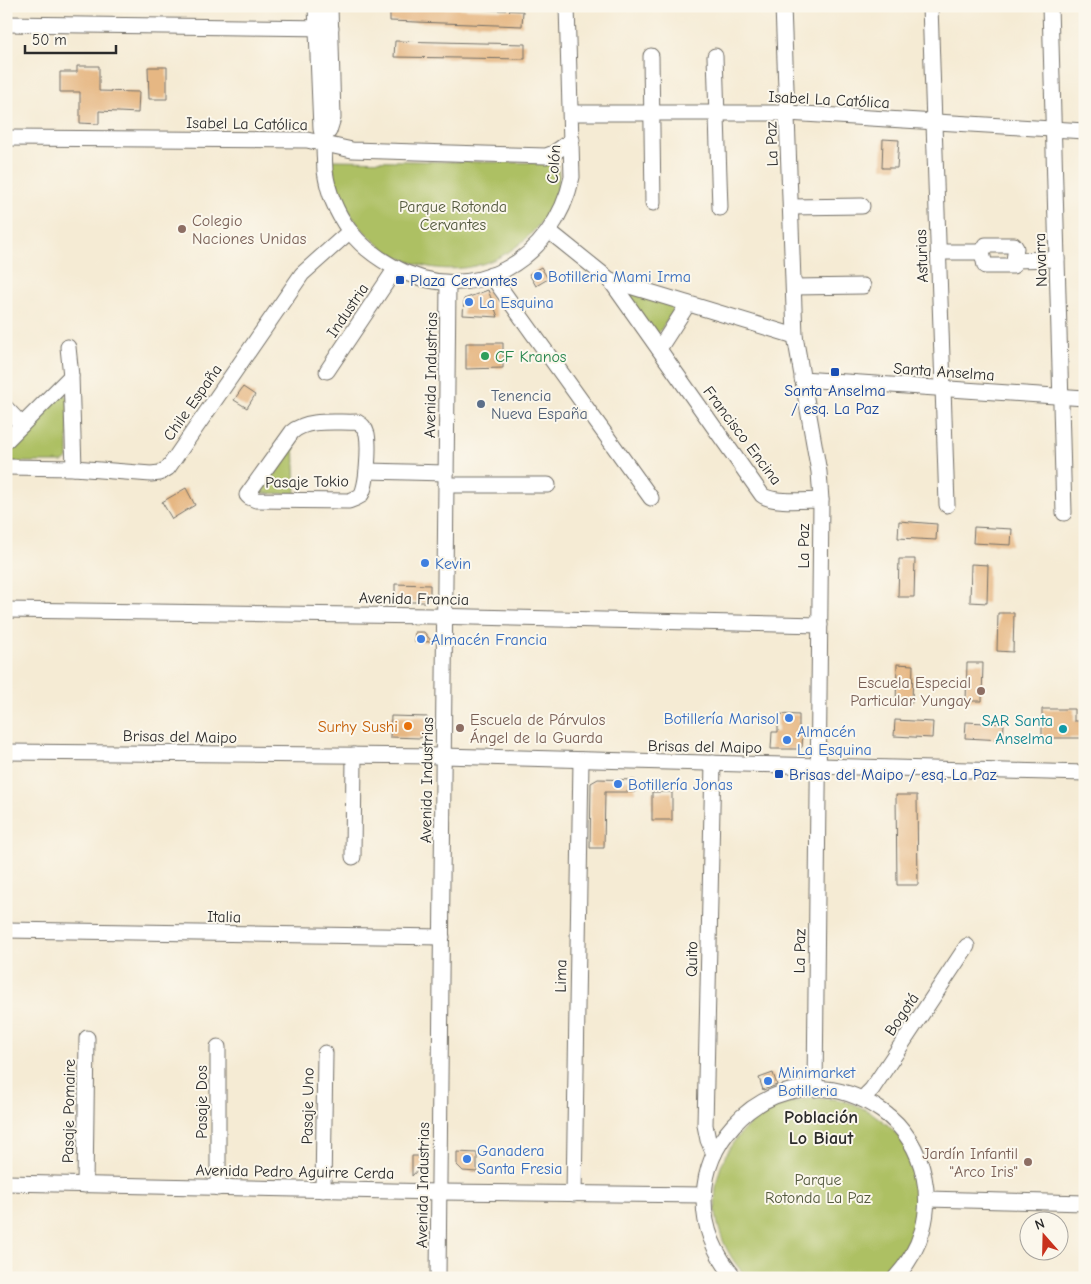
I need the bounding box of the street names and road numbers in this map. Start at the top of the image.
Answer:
street label: Isabel La Católica [768,88,890,112]
street label: Isabel La Católica [186,114,308,134]
street label: La Paz [762,121,782,167]
street label: Colón [544,144,564,184]
street label: Asturias [912,229,932,283]
street label: Navarra [1031,233,1051,287]
street label: Industria [323,280,372,341]
street label: Avenida Industrias [421,311,441,438]
street label: Santa Anselma [893,359,995,385]
street label: Chile España [160,361,226,444]
street label: Francisco Encina [699,383,785,488]
street label: Pasaje Tokio [265,472,349,492]
street label: La Paz [795,524,813,568]
street label: Avenida Francia [359,589,469,609]
street label: Avenida Industrias [417,716,437,843]
street label: Brisas del Maipo [123,727,237,747]
street label: Brisas del Maipo [648,737,762,757]
street label: Italia [207,908,241,926]
street label: La Paz [791,928,809,974]
street label: Quito [683,941,701,977]
street label: Lima [552,959,570,993]
street label: Bogotá [881,990,923,1039]
street label: Pasaje Pomaire [59,1059,79,1163]
street label: Pasaje Dos [193,1065,211,1139]
street label: Pasaje Uno [298,1067,318,1145]
street label: Avenida Industrias [413,1121,433,1248]
street label: Avenida Pedro Aguirre Cerda [195,1161,394,1183]

